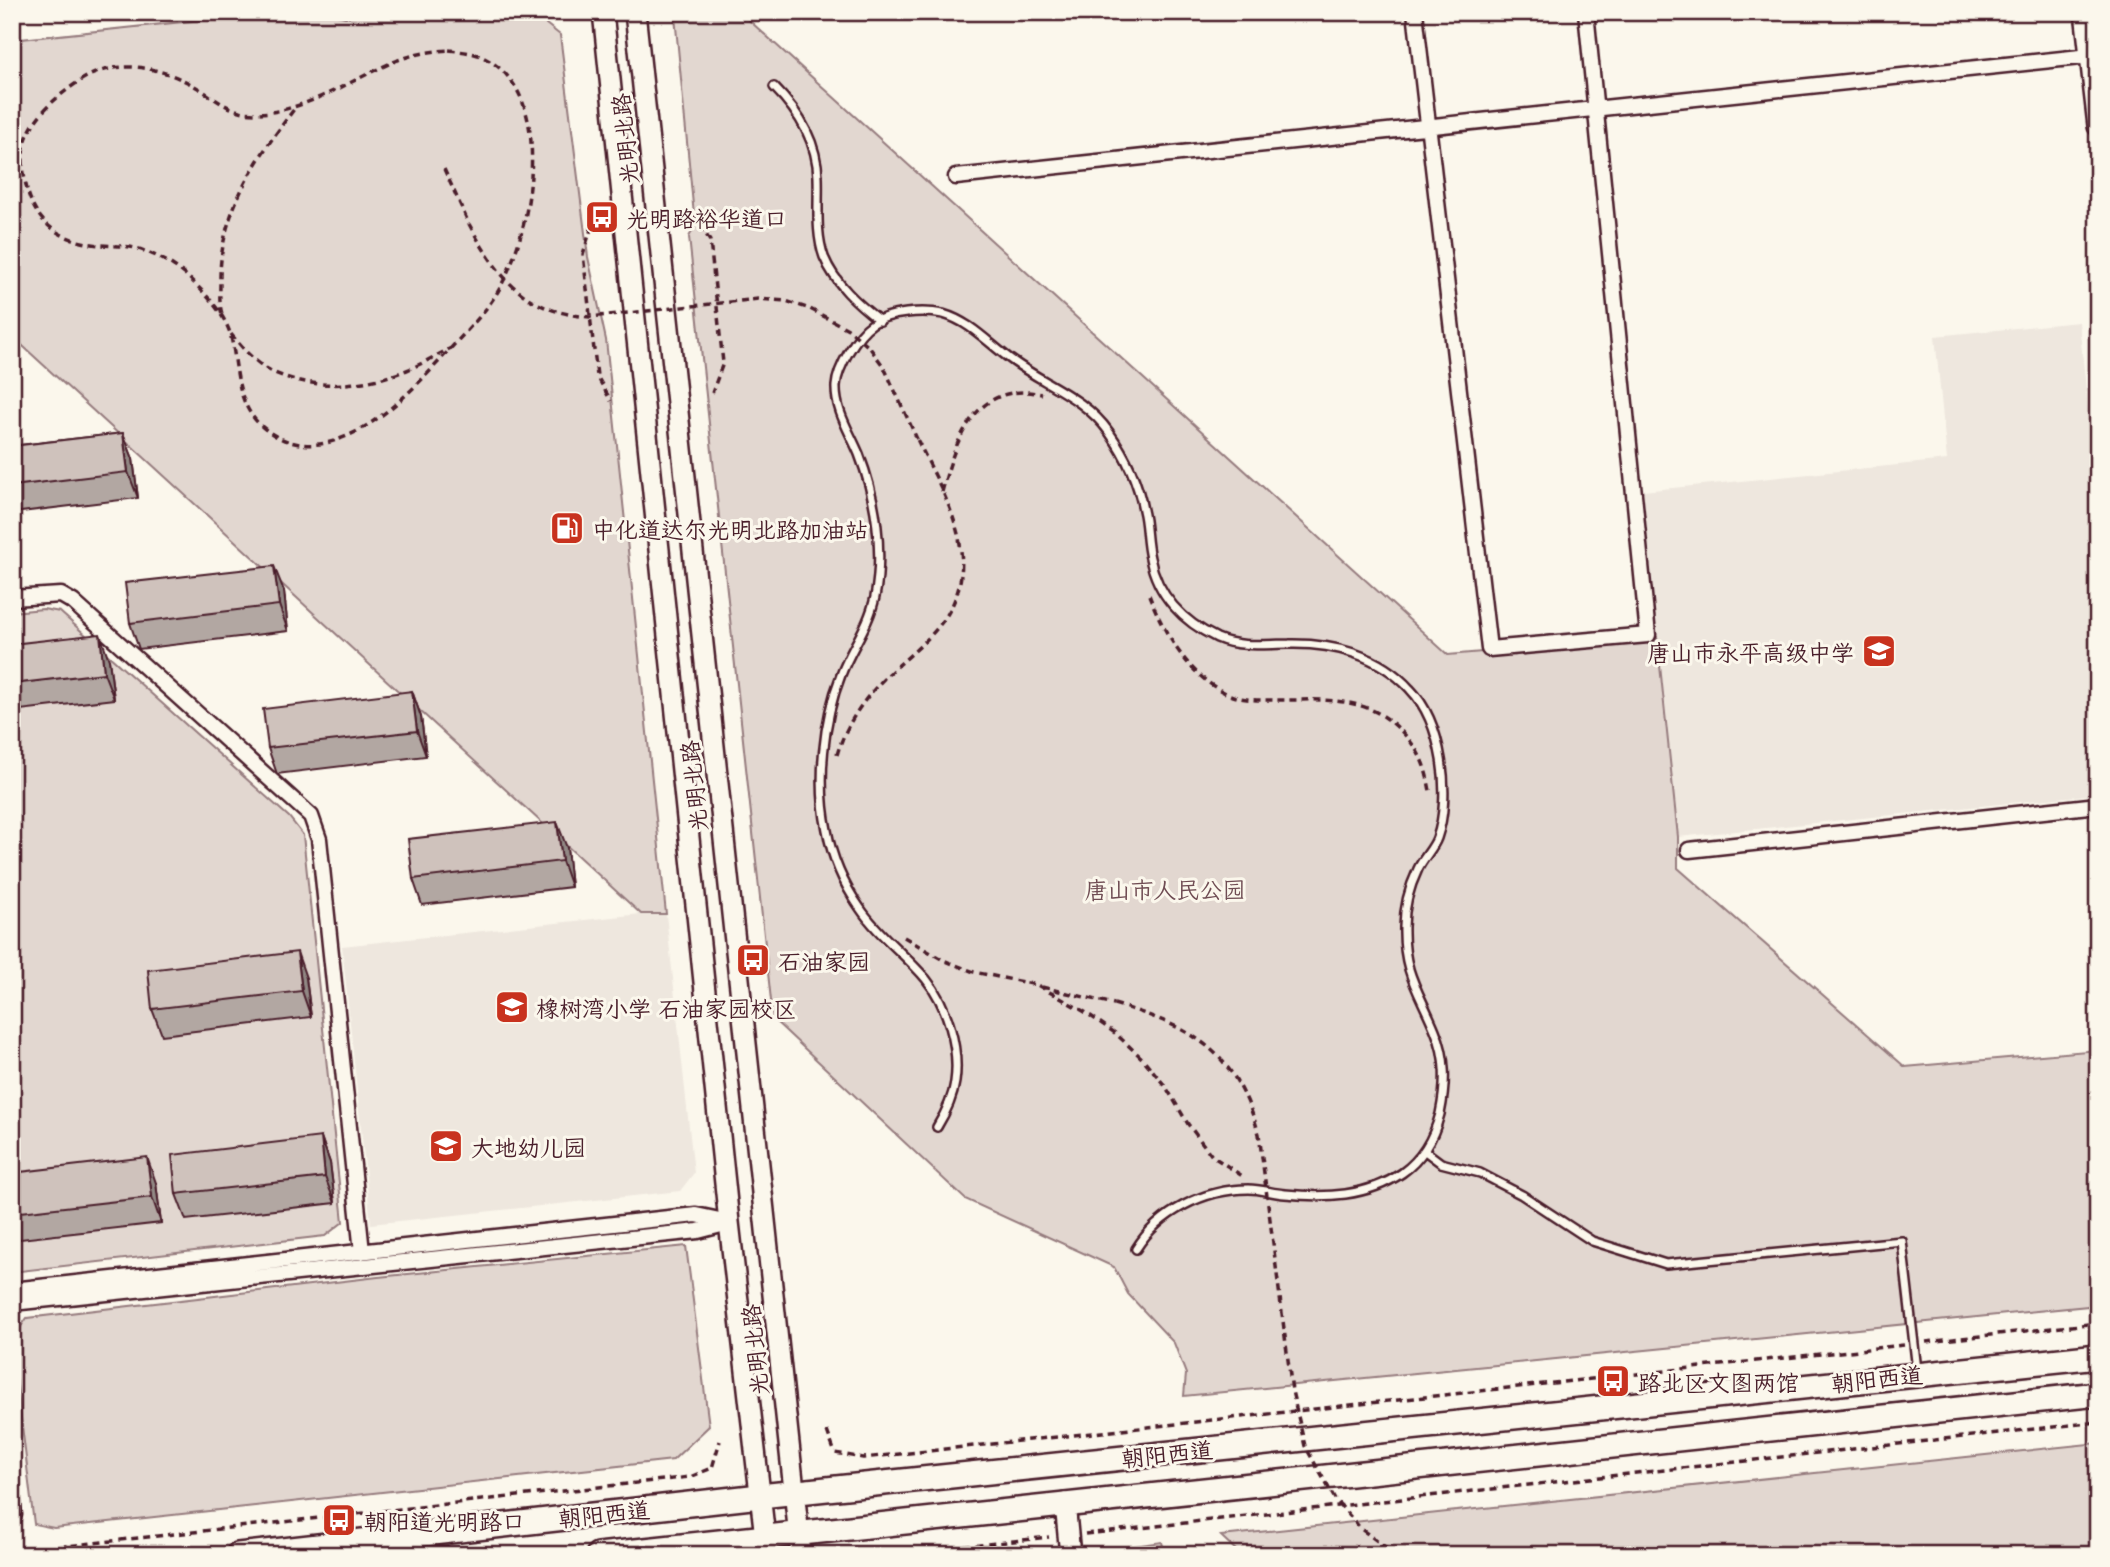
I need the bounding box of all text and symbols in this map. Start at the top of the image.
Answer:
street label: 光明北路 [602,91,646,187]
bus stop icon: 光明路裕华道口 [583,198,621,236]
place label: 光明路裕华道口 [626,200,787,235]
fuel station icon: 中化道达尔光明北路加油站 [548,509,586,547]
place label: 中化道达尔光明北路加油站 [592,511,868,546]
school or university icon: 唐山市永平高级中学 [1860,632,1898,670]
place label: 唐山市永平高级中学 [1647,634,1854,669]
street label: 光明北路 [671,738,715,834]
park label: 唐山市人民公园 [1085,871,1246,906]
bus stop icon: 石油家园 [734,941,772,979]
place label: 石油家园 [778,943,870,978]
school or university icon: 橡树湾小学 石油家园校区 [493,988,531,1026]
place label: 橡树湾小学 石油家园校区 [536,990,796,1025]
school or university icon: 大地幼儿园 [427,1127,465,1165]
place label: 大地幼儿园 [471,1129,586,1164]
street label: 光明北路 [732,1302,776,1398]
street label: 朝阳西道 [1829,1356,1925,1400]
bus stop icon: 路北区文图两馆 [1594,1362,1632,1400]
place label: 路北区文图两馆 [1638,1364,1799,1399]
street label: 朝阳西道 [1119,1431,1215,1475]
street label: 朝阳西道 [556,1491,652,1535]
bus stop icon: 朝阳道光明路口 [320,1501,358,1539]
place label: 朝阳道光明路口 [364,1503,525,1538]

